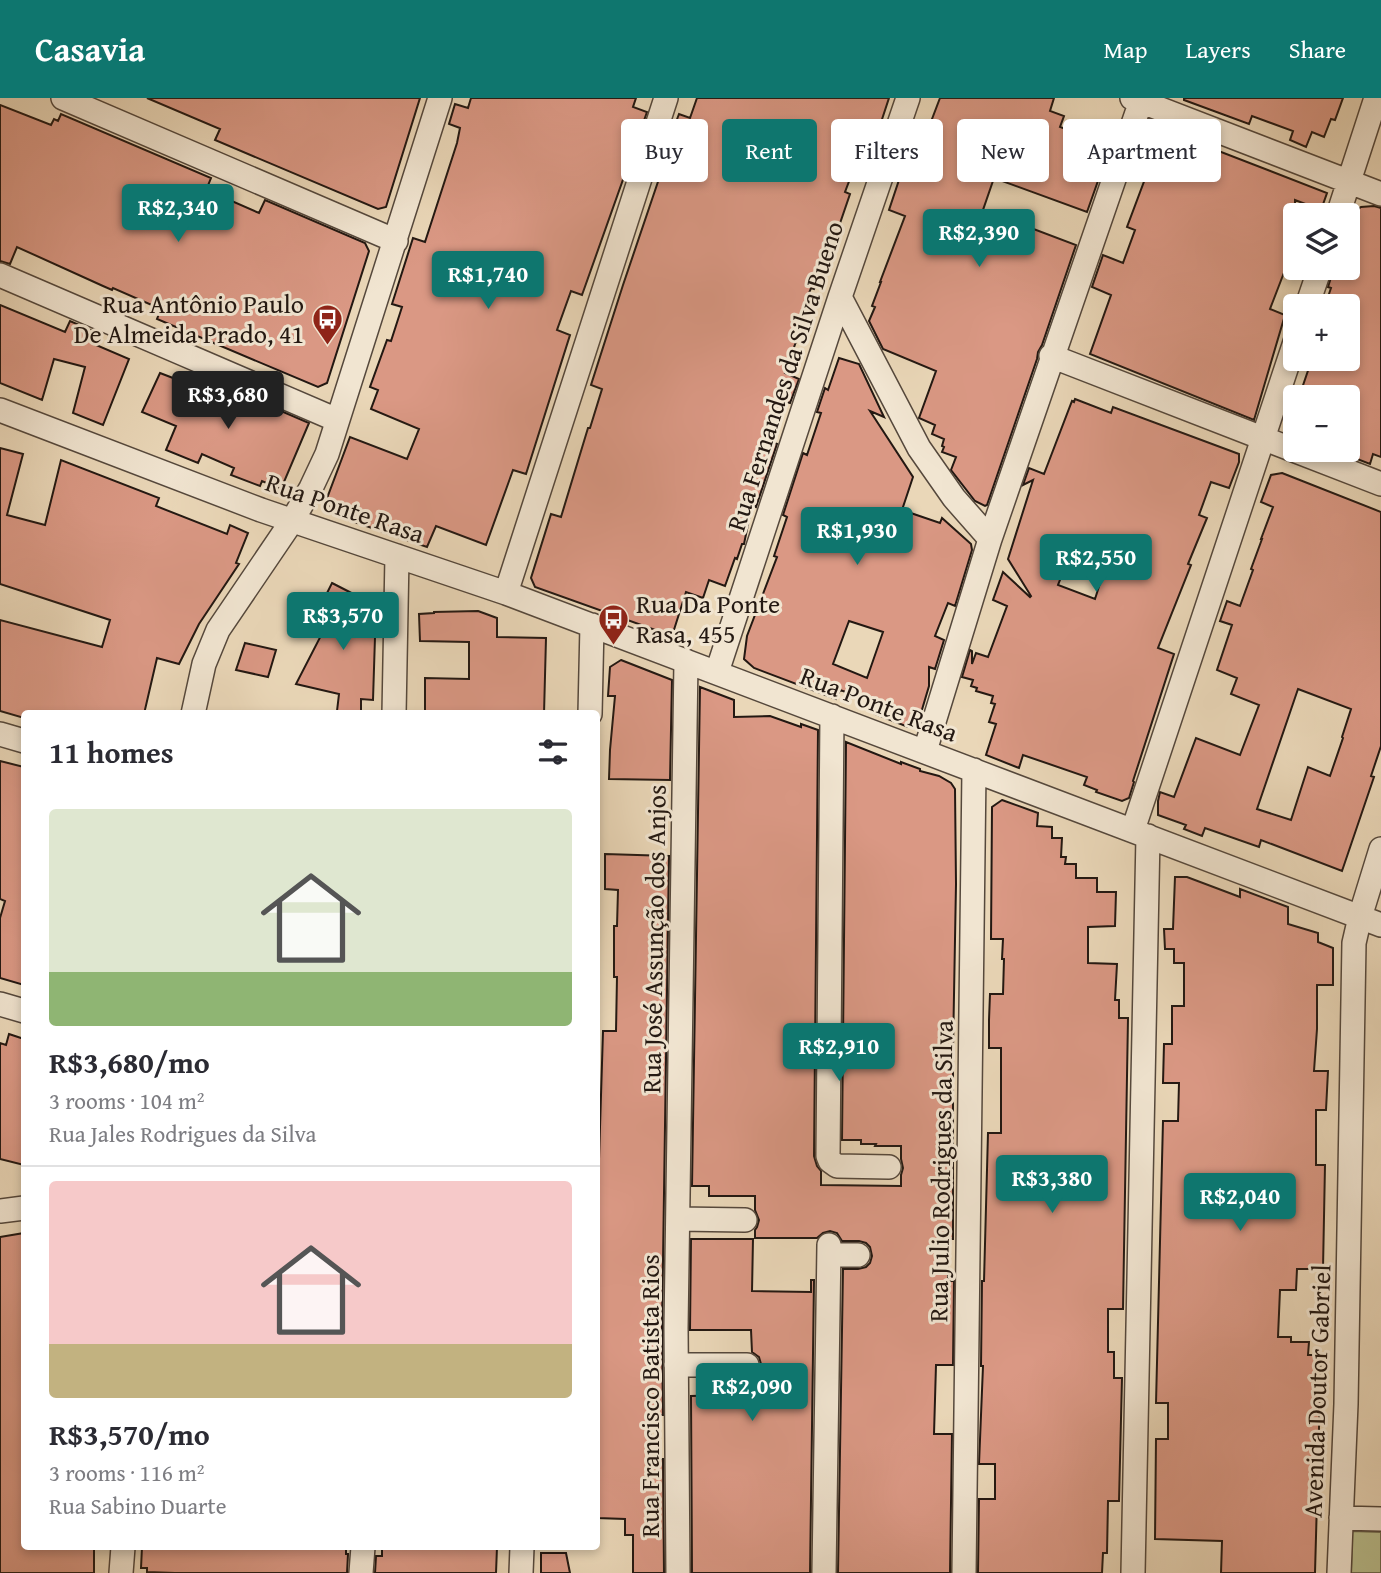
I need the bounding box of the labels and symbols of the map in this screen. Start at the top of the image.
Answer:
pin: R$2,340 [113,184,243,244]
pin: R$2,390 [914,209,1044,269]
street label: Rua Fernandes da Silva Bueno [716,216,853,536]
pin: R$1,740 [423,252,553,311]
place label: Rua Antônio Paulo De Almeida Prado, 41 [74,284,304,353]
bus stop icon: Rua Antônio Paulo De Almeida Prado, 41 [310,302,344,346]
pin: R$3,680 [163,372,293,431]
street label: Rua Ponte Rasa [260,462,431,553]
pin: R$1,930 [792,508,922,567]
pin: R$2,550 [1031,534,1161,594]
place label: Rua Da Ponte Rasa, 455 [636,584,780,653]
pin: R$3,570 [278,592,408,652]
bus stop icon: Rua Da Ponte Rasa, 455 [596,602,630,646]
street label: Rua Ponte Rasa [795,656,964,752]
street label: Rua José Assunção dos Anjos [631,784,676,1094]
street label: Rua Julio Rodrigues da Silva [918,1019,963,1322]
pin: R$2,910 [774,1024,904,1083]
pin: R$3,380 [987,1156,1117,1215]
pin: R$2,040 [1175,1174,1305,1233]
street label: Rua Francisco Batista Rios [630,1254,669,1538]
street label: Avenida Doutor Gabriel [1293,1264,1340,1518]
pin: R$2,090 [687,1364,817,1423]

